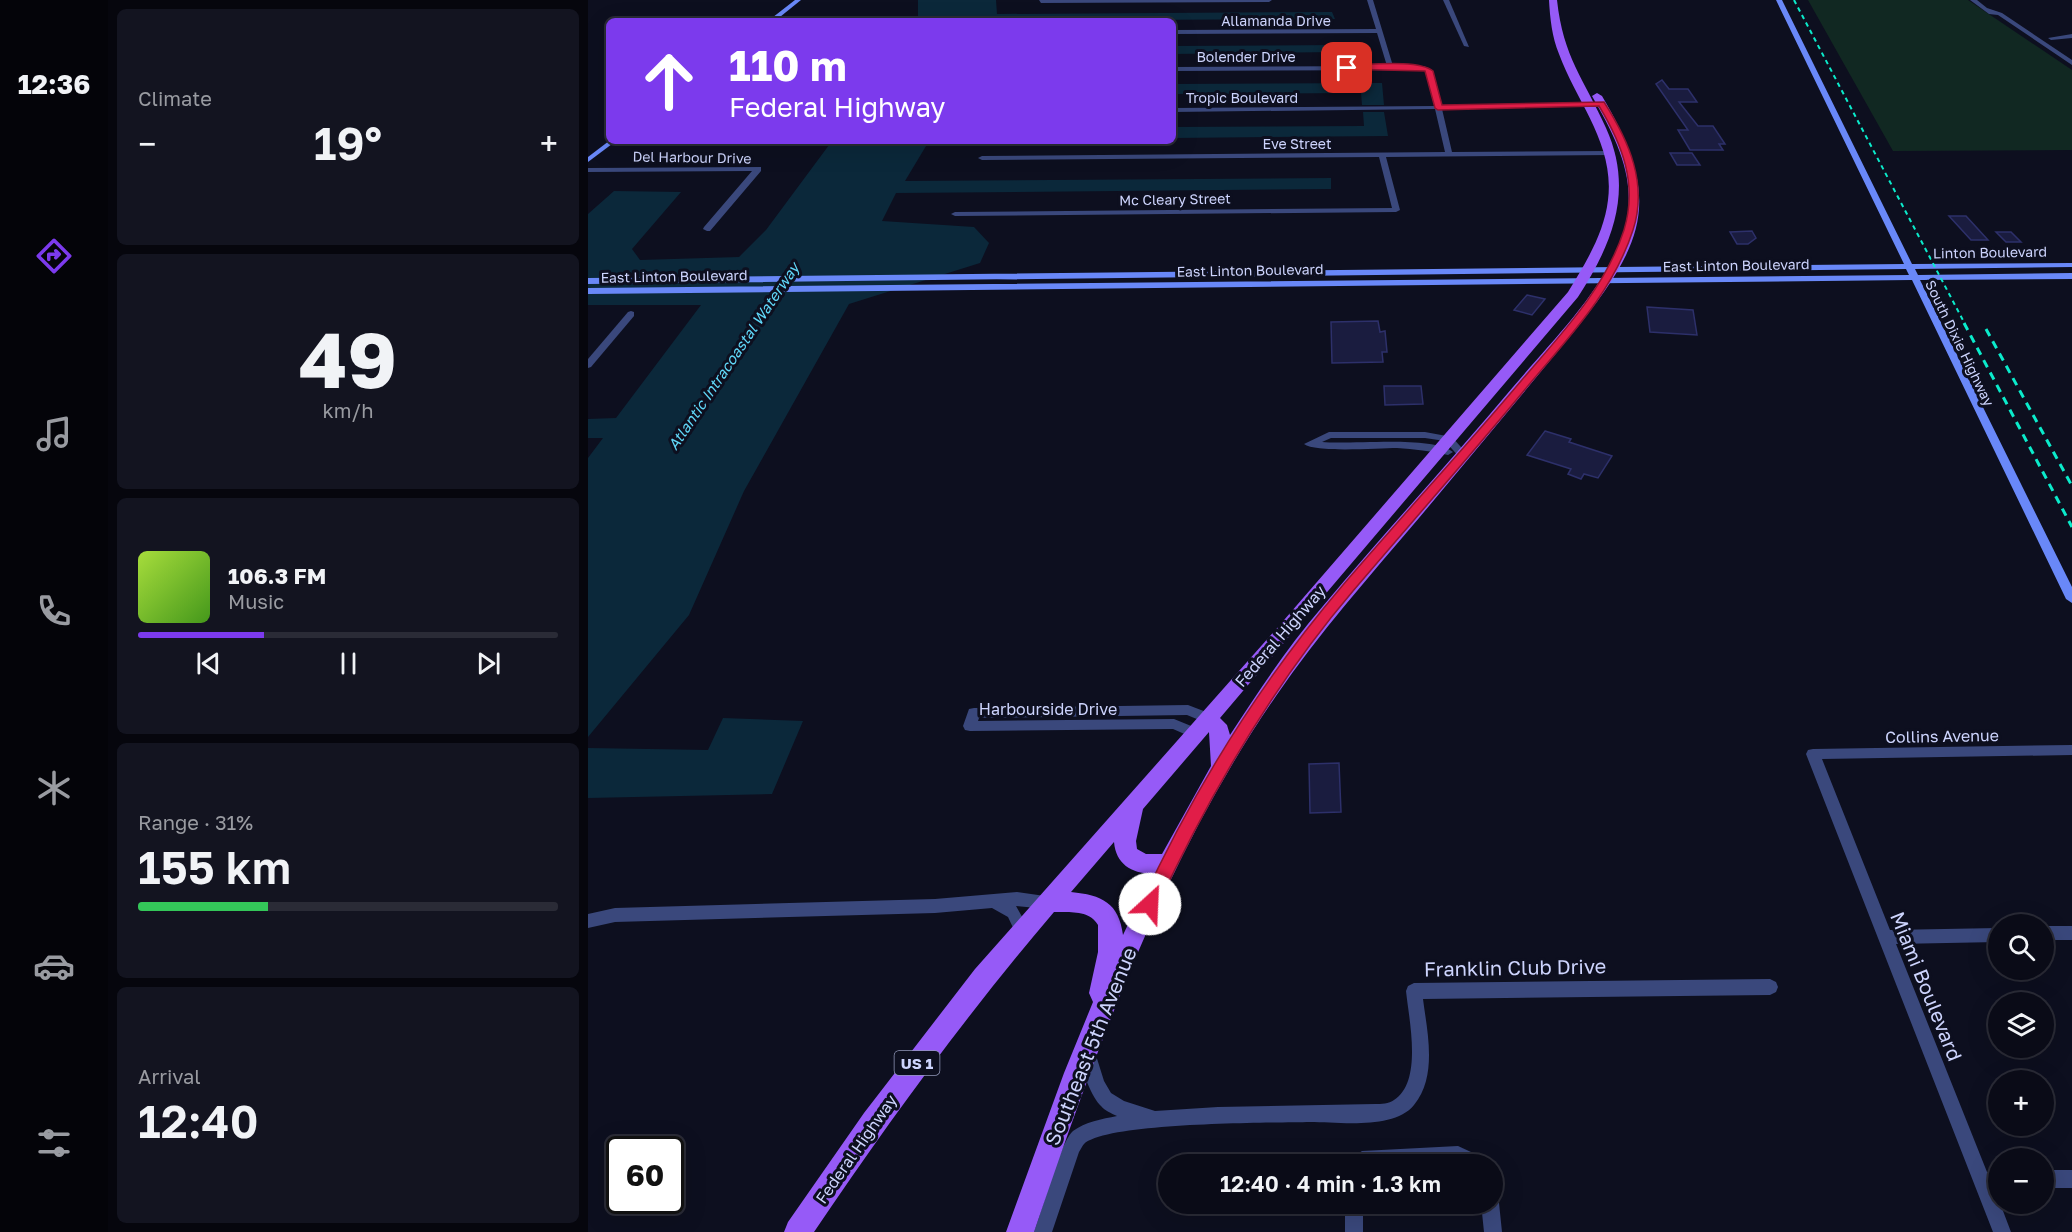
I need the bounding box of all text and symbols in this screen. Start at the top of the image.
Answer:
street label: Allamanda Drive [1221,12,1331,29]
text: 110 m [729,40,847,90]
icon: ahead [630,42,708,120]
pin [1321,42,1372,93]
street label: Bolender Drive [1196,48,1296,65]
icon: arrive [1330,51,1363,84]
text: 12:36 [18,68,90,100]
text: Climate [138,86,212,110]
street label: Tropic Boulevard [1186,89,1298,106]
text: Federal Highway [729,91,946,123]
text: 19° [314,116,382,170]
text: − [138,124,156,163]
text: + [540,124,558,163]
street label: Eve Street [1262,135,1332,152]
street label: Del Harbour Drive [632,147,752,167]
street label: Mc Cleary Street [1119,190,1231,208]
icon: directions [33,235,75,277]
street label: Linton Boulevard [1933,243,2047,261]
street label: East Linton Boulevard [1662,255,1810,275]
water label: Atlantic Intracoastal Waterway [664,257,805,454]
street label: East Linton Boulevard [1176,260,1324,280]
street label: East Linton Boulevard [600,266,748,286]
street label: South Dixie Highway [1922,277,1998,409]
text: 49 [299,312,397,405]
text: km/h [323,398,373,422]
icon: music [33,413,75,455]
text: 106.3 FM [228,562,326,589]
street label: Federal Highway [1230,581,1330,691]
text: Music [228,589,284,613]
icon: phone [33,590,75,632]
icon: previous [192,647,225,680]
icon: pause [332,647,365,680]
icon: next [472,647,505,680]
street label: Harbourside Drive [979,699,1117,719]
street label: Collins Avenue [1885,725,1999,747]
icon: climate [33,767,75,809]
text: Range · 31% [138,810,253,834]
text: 155 km [138,840,291,894]
position arrow [1118,872,1182,936]
street label: Miami Boulevard [1886,908,1968,1064]
map controls [1988,914,2054,1214]
button: search [1988,914,2054,980]
street label: Southeast 5th Avenue [1039,944,1141,1148]
icon: car [33,945,75,987]
street label: Franklin Club Drive [1424,953,1606,981]
button: layers [1988,992,2054,1058]
road number: US 1 [894,1051,940,1075]
text: Arrival [138,1064,201,1088]
button: + [1988,1070,2054,1136]
street label: Federal Highway [811,1091,901,1207]
text: 12:40 [138,1094,259,1148]
icon: filters [33,1122,75,1164]
speed limit sign: 60 [606,1136,684,1214]
button: − [1988,1148,2054,1214]
text: 12:40 · 4 min · 1.3 km [1220,1170,1441,1197]

